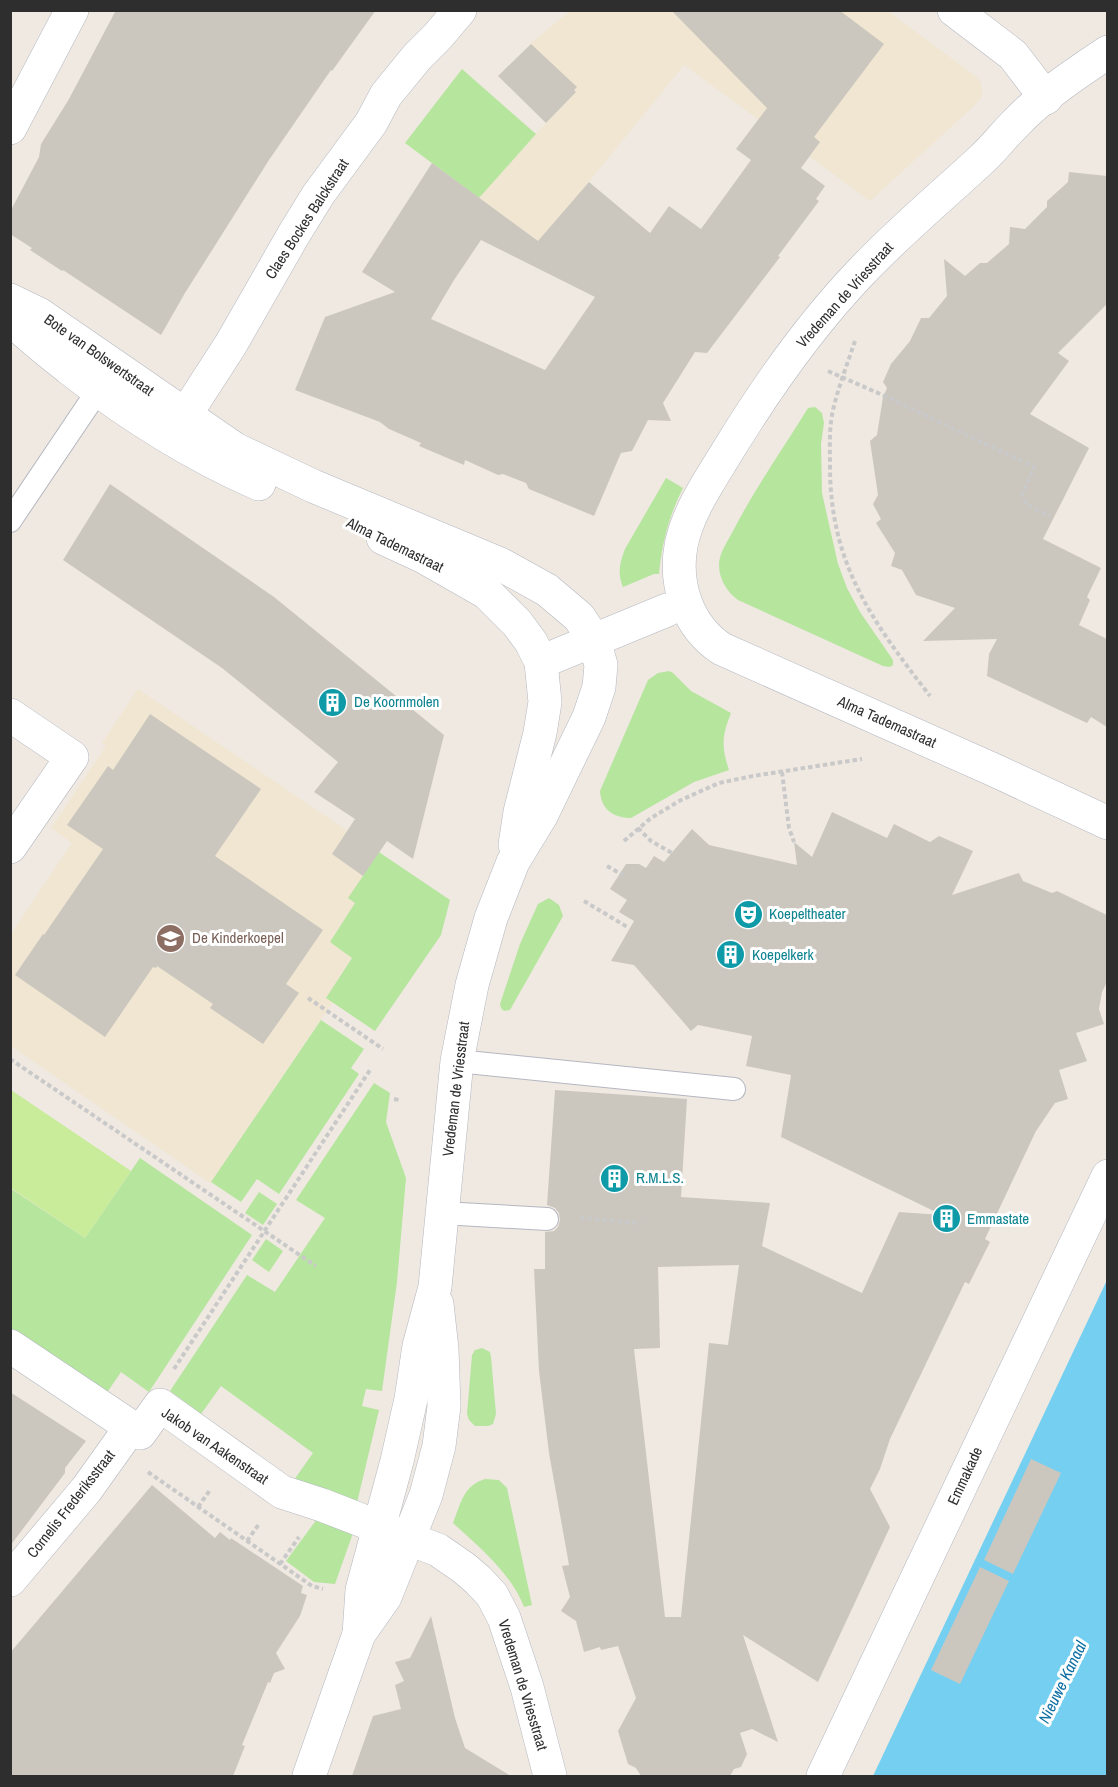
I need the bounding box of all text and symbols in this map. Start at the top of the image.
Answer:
street label: Claes Bockes Balckstraat [260,154,354,283]
street label: Vredeman de Vriesstraat [791,237,898,352]
street label: Bote van Bolswertstraat [40,309,159,401]
street label: Alma Tademastraat [342,511,448,577]
building icon: De Koornmolen [317,686,349,718]
street label: Alma Tademastraat [834,690,940,753]
place label: De Koornmolen [354,691,439,712]
theatre icon: Koepeltheater [732,898,764,930]
place label: Koepeltheater [769,903,846,924]
school or university icon: De Kinderkoepel [155,922,187,954]
place label: De Kinderkoepel [192,927,284,948]
building icon: Koepelkerk [715,939,747,971]
place label: Koepelkerk [752,944,814,965]
street label: Vredeman de Vriesstraat [437,1020,474,1158]
building icon: R.M.L.S. [599,1162,631,1194]
place label: R.M.L.S. [636,1167,684,1188]
building icon: Emmastate [930,1203,962,1235]
place label: Emmastate [967,1208,1029,1229]
street label: Jakob van Aakenstraat [158,1402,273,1489]
street label: Emmakade [942,1443,987,1508]
street label: Cornelis Frederiksstraat [22,1445,120,1562]
street label: Vredeman de Vriesstraat [494,1617,554,1753]
water label: Nieuwe Kanaal [1033,1636,1092,1727]

